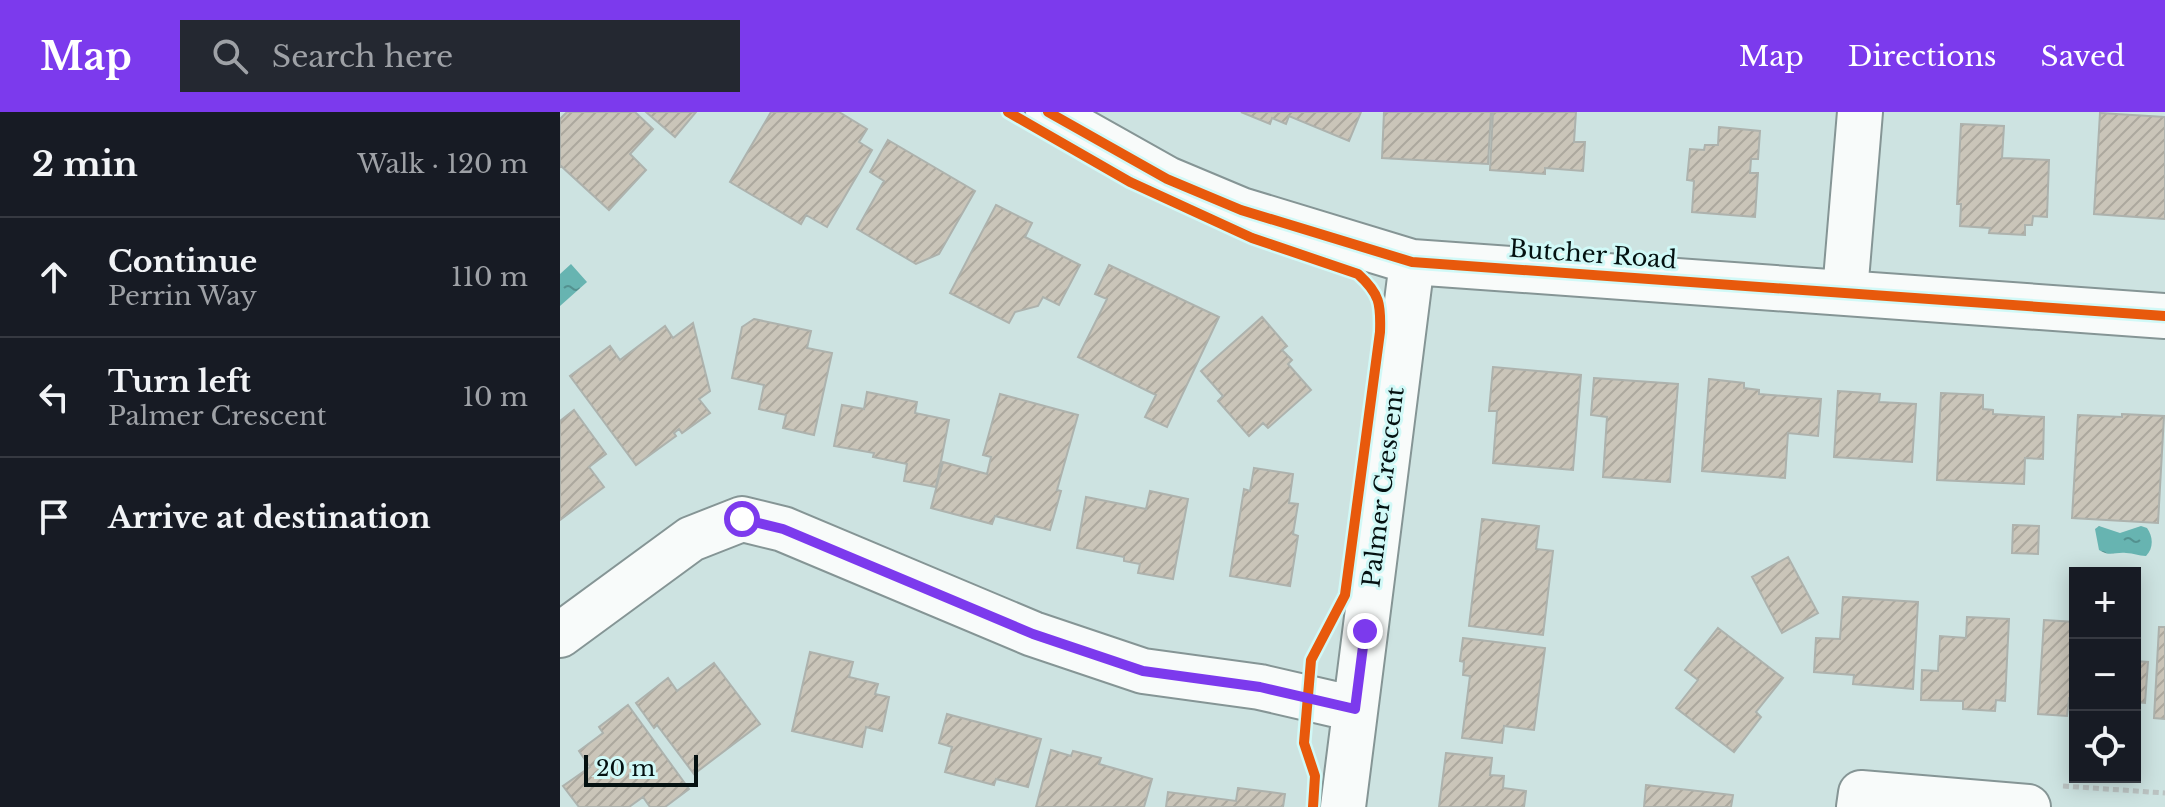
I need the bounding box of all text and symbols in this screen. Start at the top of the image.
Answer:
search box [180,20,740,92]
text: Map [40,33,132,80]
icon: search [208,34,252,78]
text: Search here [272,38,453,75]
text: Map [1739,39,1804,74]
text: Directions [1848,39,1997,74]
text: Saved [2041,39,2125,74]
text: 2 min [32,143,138,185]
text: Walk · 120 m [357,148,528,180]
street label: Butcher Road [1508,234,1678,274]
text: Continue [108,243,257,280]
icon: ahead [32,255,76,299]
text: 110 m [451,261,528,293]
text: Perrin Way [108,280,257,312]
text: Turn left [108,363,251,400]
icon: left [32,375,76,419]
text: 10 m [462,381,528,413]
street label: Palmer Crescent [1356,385,1410,589]
text: Palmer Crescent [108,400,327,432]
icon: arrive [32,495,76,539]
text: Arrive at destination [108,499,431,536]
route start [724,501,760,537]
map controls [2069,567,2141,783]
button: + [2069,567,2141,639]
route end [1347,613,1383,649]
button: − [2069,639,2141,711]
button: locate [2069,711,2141,783]
scale bar [584,751,698,787]
text: 20 m [596,755,655,782]

